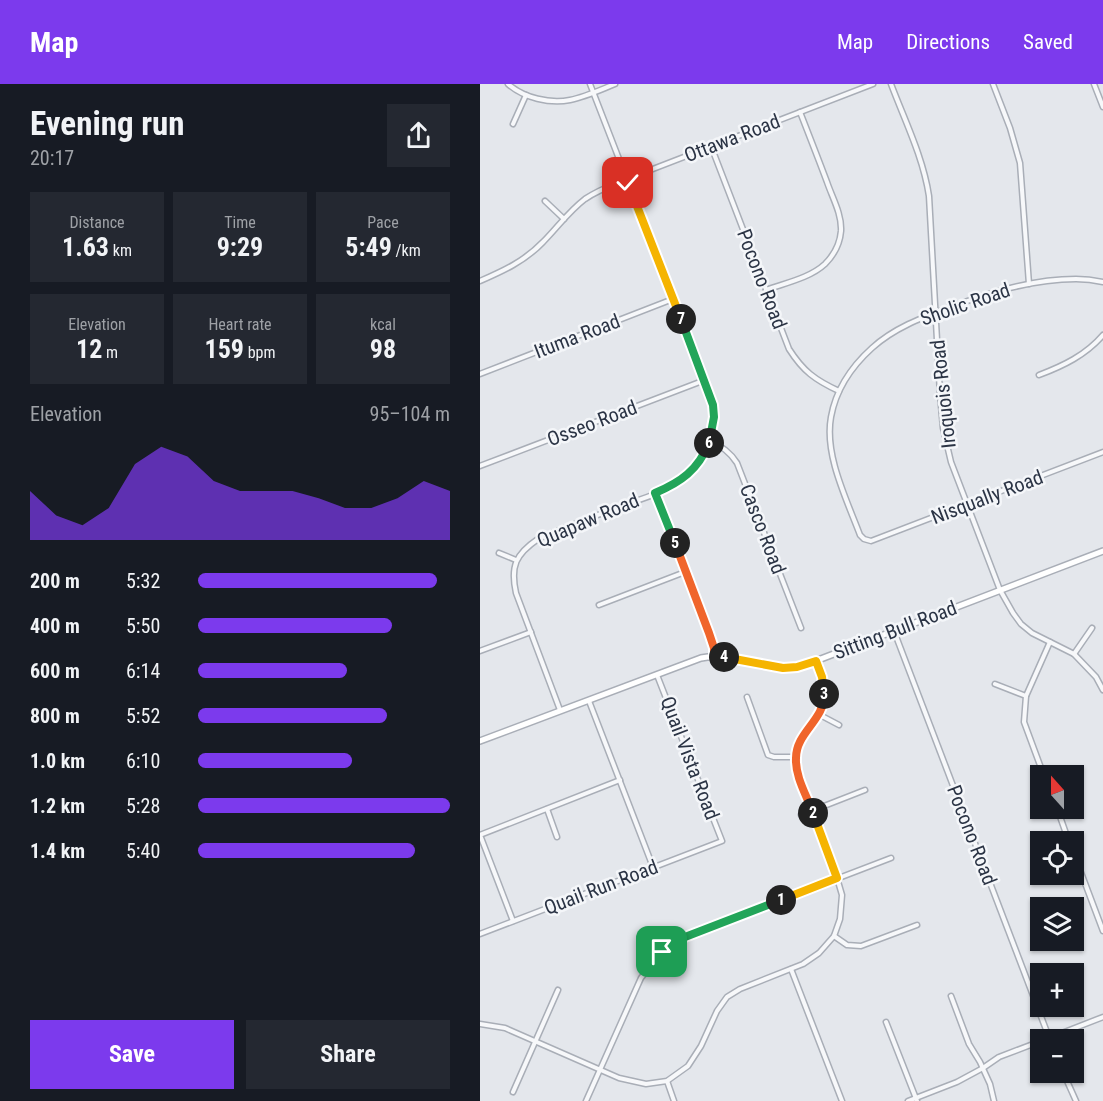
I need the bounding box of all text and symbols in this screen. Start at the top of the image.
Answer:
text: Map [30,26,78,59]
text: Map [837,30,873,54]
text: Directions [906,30,990,54]
text: Saved [1023,30,1073,54]
text: Evening run [30,104,185,143]
button: share [387,104,450,167]
street label: Ottawa Road [681,109,783,167]
text: 20:17 [30,146,74,170]
pin [602,157,653,208]
icon: check [611,166,644,199]
text: Distance [69,213,125,232]
text: Time [224,213,256,232]
text: Pace [367,213,399,232]
street label: Pocono Road [732,226,792,332]
text: 1.63 [62,232,109,262]
text: 9:29 [217,232,263,262]
text: 5:49 [345,232,392,262]
text: km [109,241,132,260]
text: /km [392,241,421,260]
street label: Sholic Road [917,277,1013,331]
pin: 7 [666,304,696,334]
street label: Ituma Road [531,309,623,363]
text: 7 [677,309,685,328]
text: Elevation [68,315,126,334]
text: Heart rate [208,315,272,334]
text: kcal [370,315,396,334]
text: 12 [76,334,102,364]
text: 159 [205,334,244,364]
text: 98 [370,334,396,364]
street label: Iroquois Road [925,338,961,450]
text: m [102,343,118,362]
text: bpm [244,343,275,362]
street label: Osseo Road [544,395,640,451]
text: Elevation [30,402,102,426]
text: 95–104 m [370,402,450,426]
pin: 6 [694,428,724,458]
text: 6 [705,433,713,452]
street label: Nisqually Road [928,465,1046,529]
street label: Casco Road [735,481,791,577]
street label: Quapaw Road [533,488,643,552]
pin: 5 [660,528,690,558]
text: 5 [671,533,679,552]
text: 200 m [30,569,80,593]
text: 5:32 [126,569,160,593]
street label: Sitting Bull Road [830,595,960,665]
text: 400 m [30,614,80,638]
text: 5:50 [126,614,160,638]
pin: 4 [709,642,739,672]
text: 4 [720,647,728,666]
text: 600 m [30,659,80,683]
text: 6:14 [126,659,160,683]
pin: 3 [809,679,839,709]
text: 3 [820,684,828,703]
street label: Quail Vista Road [655,693,725,823]
text: 800 m [30,704,80,728]
text: 5:52 [126,704,160,728]
text: 1.0 km [30,749,85,773]
text: 6:10 [126,749,160,773]
north arrow [1030,765,1084,819]
map controls [1030,765,1084,1083]
street label: Pocono Road [942,782,1002,888]
text: 1.2 km [30,794,85,818]
text: 5:28 [126,794,160,818]
pin: 2 [798,798,828,828]
text: 2 [809,803,817,822]
button: locate [1030,831,1084,885]
text: 1.4 km [30,839,85,863]
text: 5:40 [126,839,160,863]
street label: Quail Run Road [541,854,661,920]
pin: 1 [766,885,796,915]
text: 1 [777,890,785,909]
button: layers [1030,897,1084,951]
pin [636,926,687,977]
icon: arrive [645,935,678,968]
button: + [1030,963,1084,1017]
button: Save [30,1020,234,1089]
button: Share [246,1020,450,1089]
button: − [1030,1029,1084,1083]

